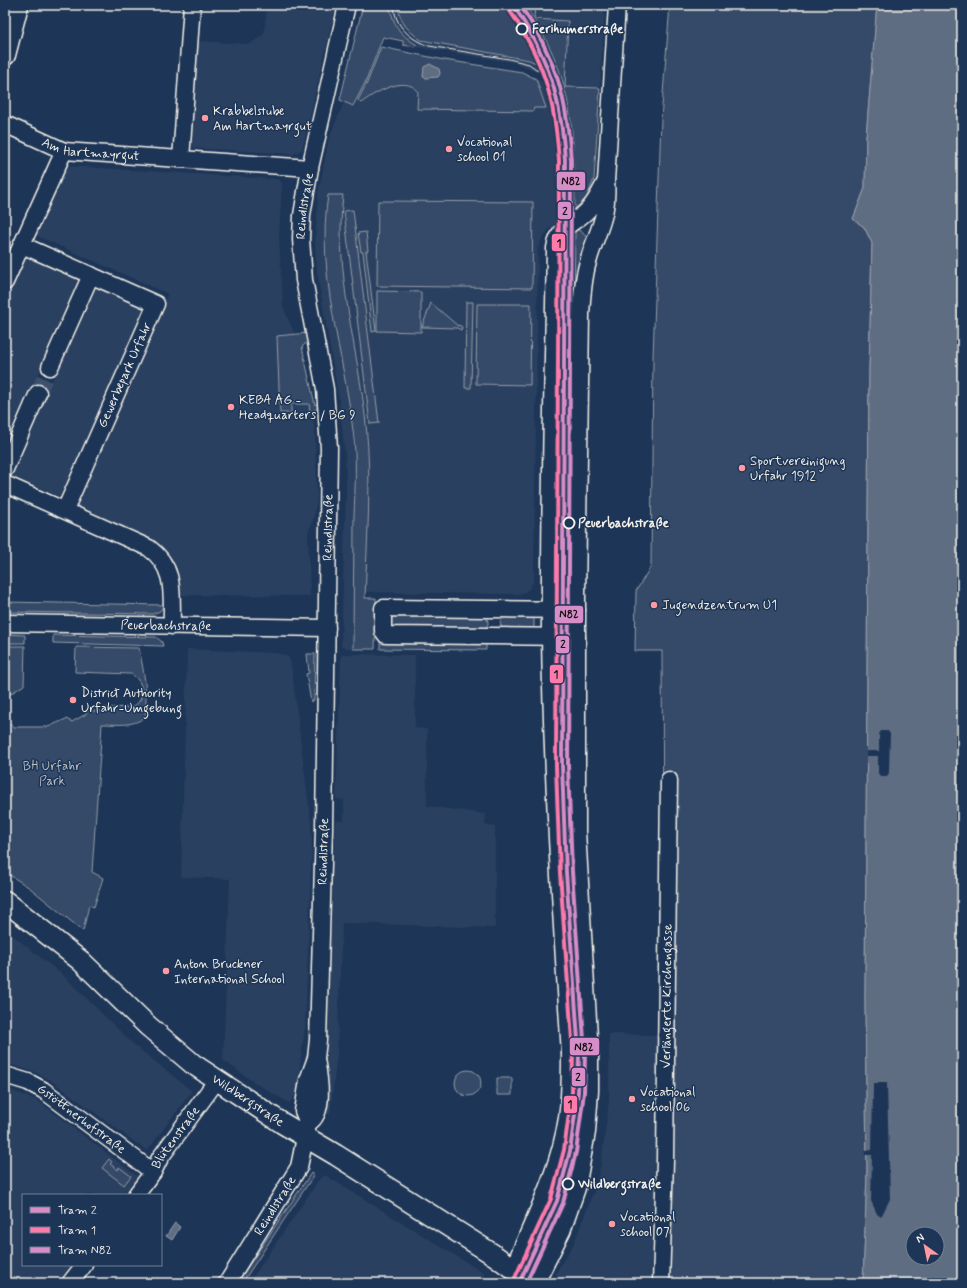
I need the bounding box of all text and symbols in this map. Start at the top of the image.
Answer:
place label: Ferihumerstraße [532,21,624,38]
marker: Ferihumerstraße [515,22,529,36]
place label: Krabbelstube Am Hartmayrgut [213,103,312,137]
marker: Krabbelstube Am Hartmayrgut [200,113,210,123]
street label: Am Hartmayrgut [39,134,140,166]
place label: Vocational school 01 [457,134,512,166]
marker: Vocational school 01 [444,144,454,154]
street label: Reindlstraße [292,171,318,240]
line badge: N82 [556,171,586,191]
text: N82 [561,175,581,189]
line badge: 2 [557,201,572,220]
text: 2 [562,205,568,219]
line badge: 1 [551,233,566,252]
text: 1 [557,237,562,251]
street label: Gewerbepark Urfahr [94,319,156,430]
place label: KEBA AG - Headquarters / BG 9 [239,392,356,424]
marker: KEBA AG - Headquarters / BG 9 [226,402,236,412]
place label: Sportvereinigung Urfahr 1912 [750,453,845,485]
marker: Sportvereinigung Urfahr 1912 [737,463,747,473]
street label: Reindlstraße [319,494,337,561]
place label: Peuerbachstraße [578,515,670,532]
marker: Peuerbachstraße [562,516,576,530]
place label: Jugendzentrum U1 [662,597,777,616]
marker: Jugendzentrum U1 [649,600,659,610]
line badge: N82 [554,605,584,624]
text: N82 [559,608,579,622]
street label: Peuerbachstraße [120,616,212,635]
line badge: 2 [555,635,570,654]
text: 2 [560,638,566,652]
line badge: 1 [549,664,564,684]
text: 1 [554,668,559,682]
place label: District Authority Urfahr-Umgebung [81,685,182,719]
marker: District Authority Urfahr-Umgebung [68,695,78,705]
park label: BH Urfahr Park [23,758,82,790]
street label: Reindlstraße [314,818,333,885]
street label: Verlängerte Kirchengasse [657,924,678,1068]
place label: Anton Bruckner International School [174,956,285,988]
marker: Anton Bruckner International School [161,966,171,976]
line badge: N82 [569,1037,600,1056]
text: N82 [574,1041,594,1055]
line badge: 2 [571,1067,586,1087]
street label: Wildbergstraße [208,1070,287,1131]
text: 2 [575,1071,581,1085]
street label: Gstöttnerhofstraße [34,1080,129,1157]
place label: Vocational school 06 [640,1084,695,1116]
marker: Vocational school 06 [627,1094,637,1104]
line badge: 1 [563,1095,578,1114]
text: 1 [568,1098,573,1112]
street label: Blütenstraße [148,1103,204,1171]
street label: Reindlstraße [250,1173,300,1239]
place label: Wildbergstraße [577,1176,662,1196]
marker: Wildbergstraße [561,1177,575,1191]
legend [22,1194,162,1266]
text: Tram 2 [58,1203,97,1219]
place label: Vocational school 07 [620,1209,675,1241]
marker: Vocational school 07 [607,1219,617,1229]
text: Tram 1 [58,1223,96,1239]
north arrow [905,1226,945,1266]
text: N [913,1231,927,1246]
text: Tram N82 [58,1243,112,1259]

